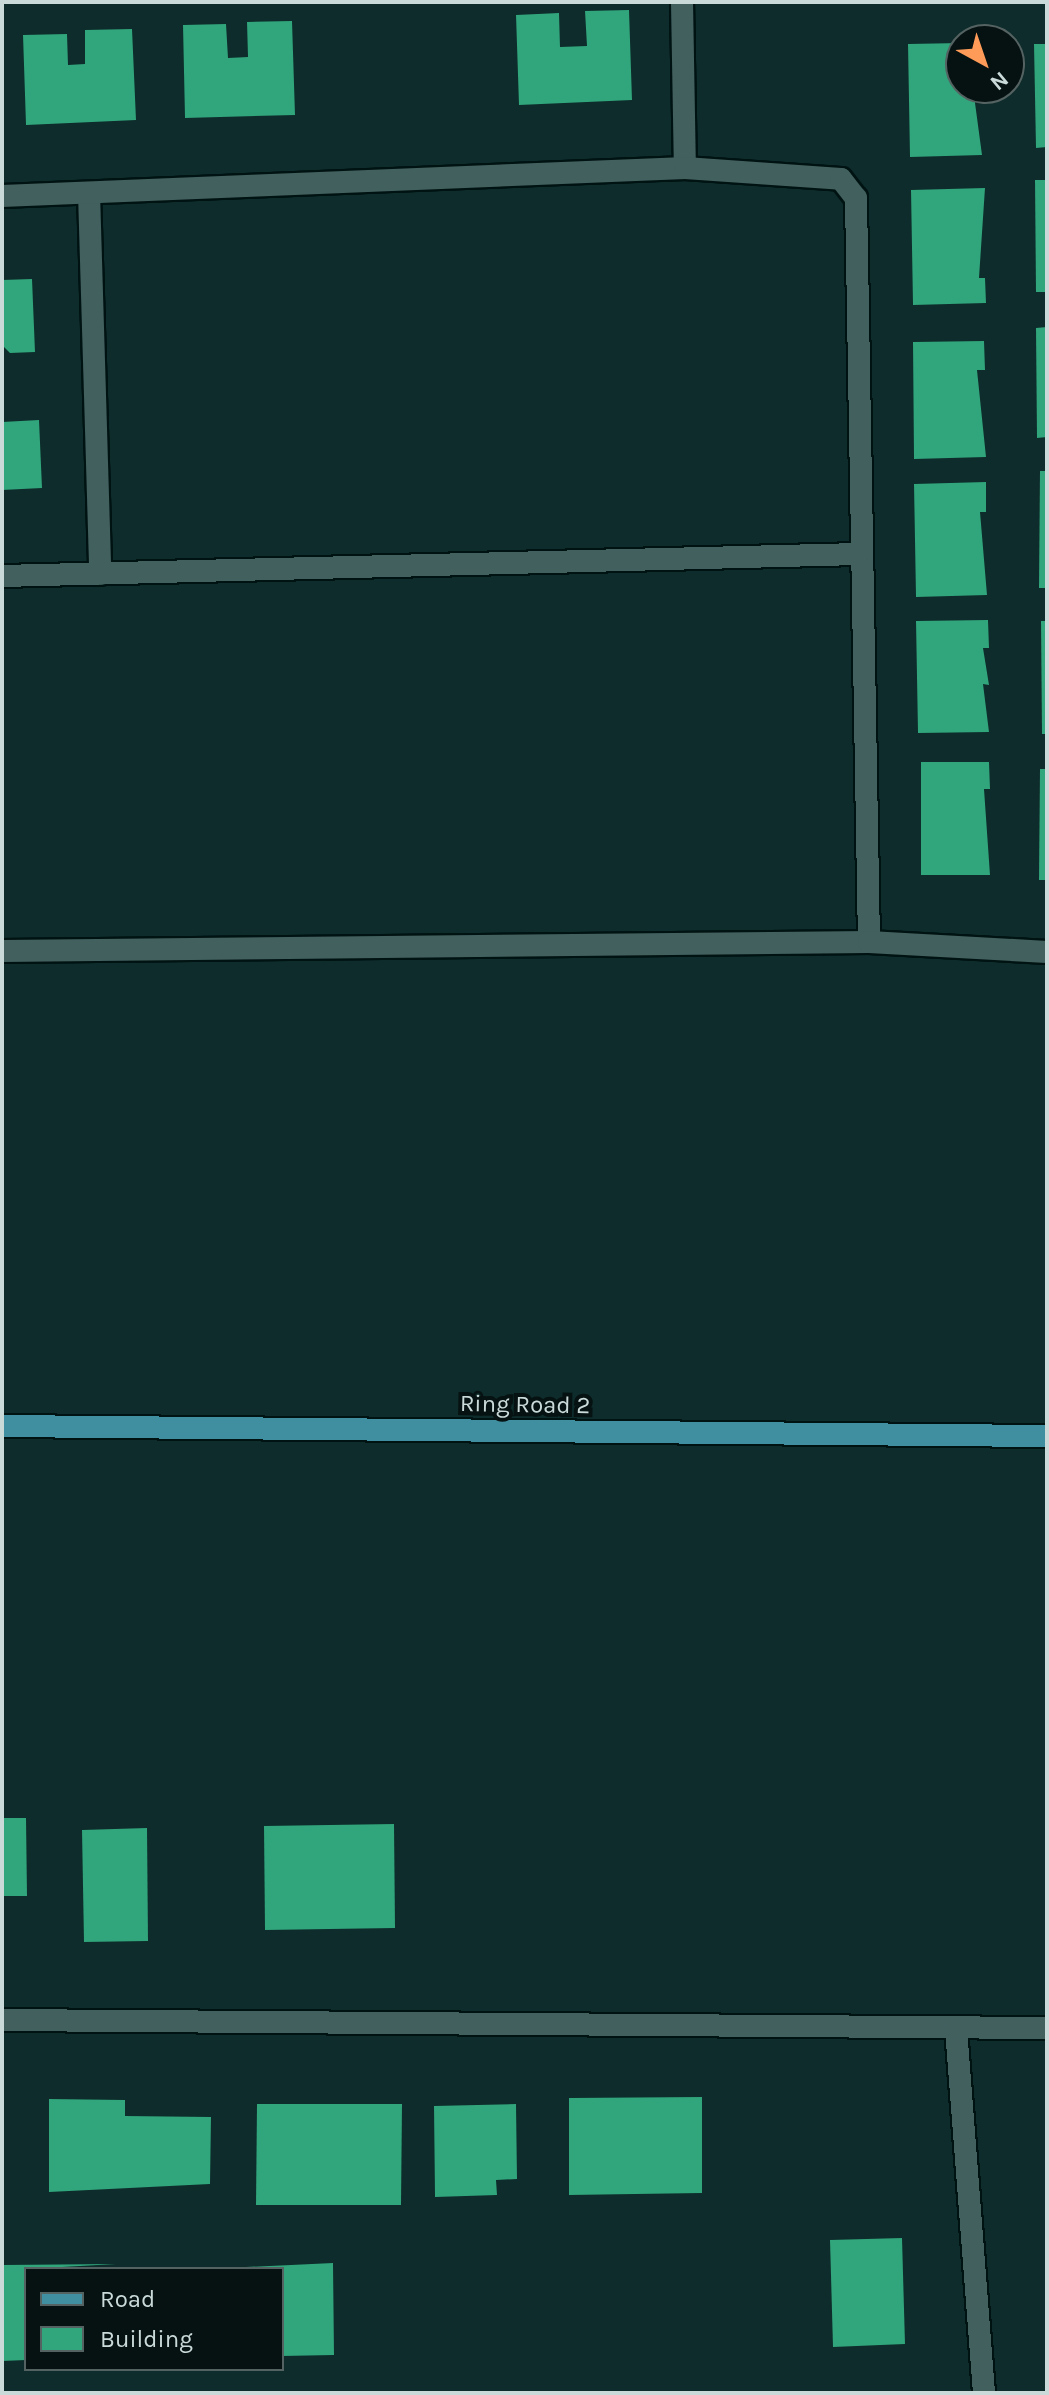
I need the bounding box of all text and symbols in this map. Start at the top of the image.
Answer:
north arrow [945,24,1025,104]
text: N [985,66,1014,96]
street label: Ring Road 2 [460,1389,590,1421]
legend [24,2267,284,2371]
text: Road [100,2285,155,2313]
text: Building [100,2325,193,2353]

